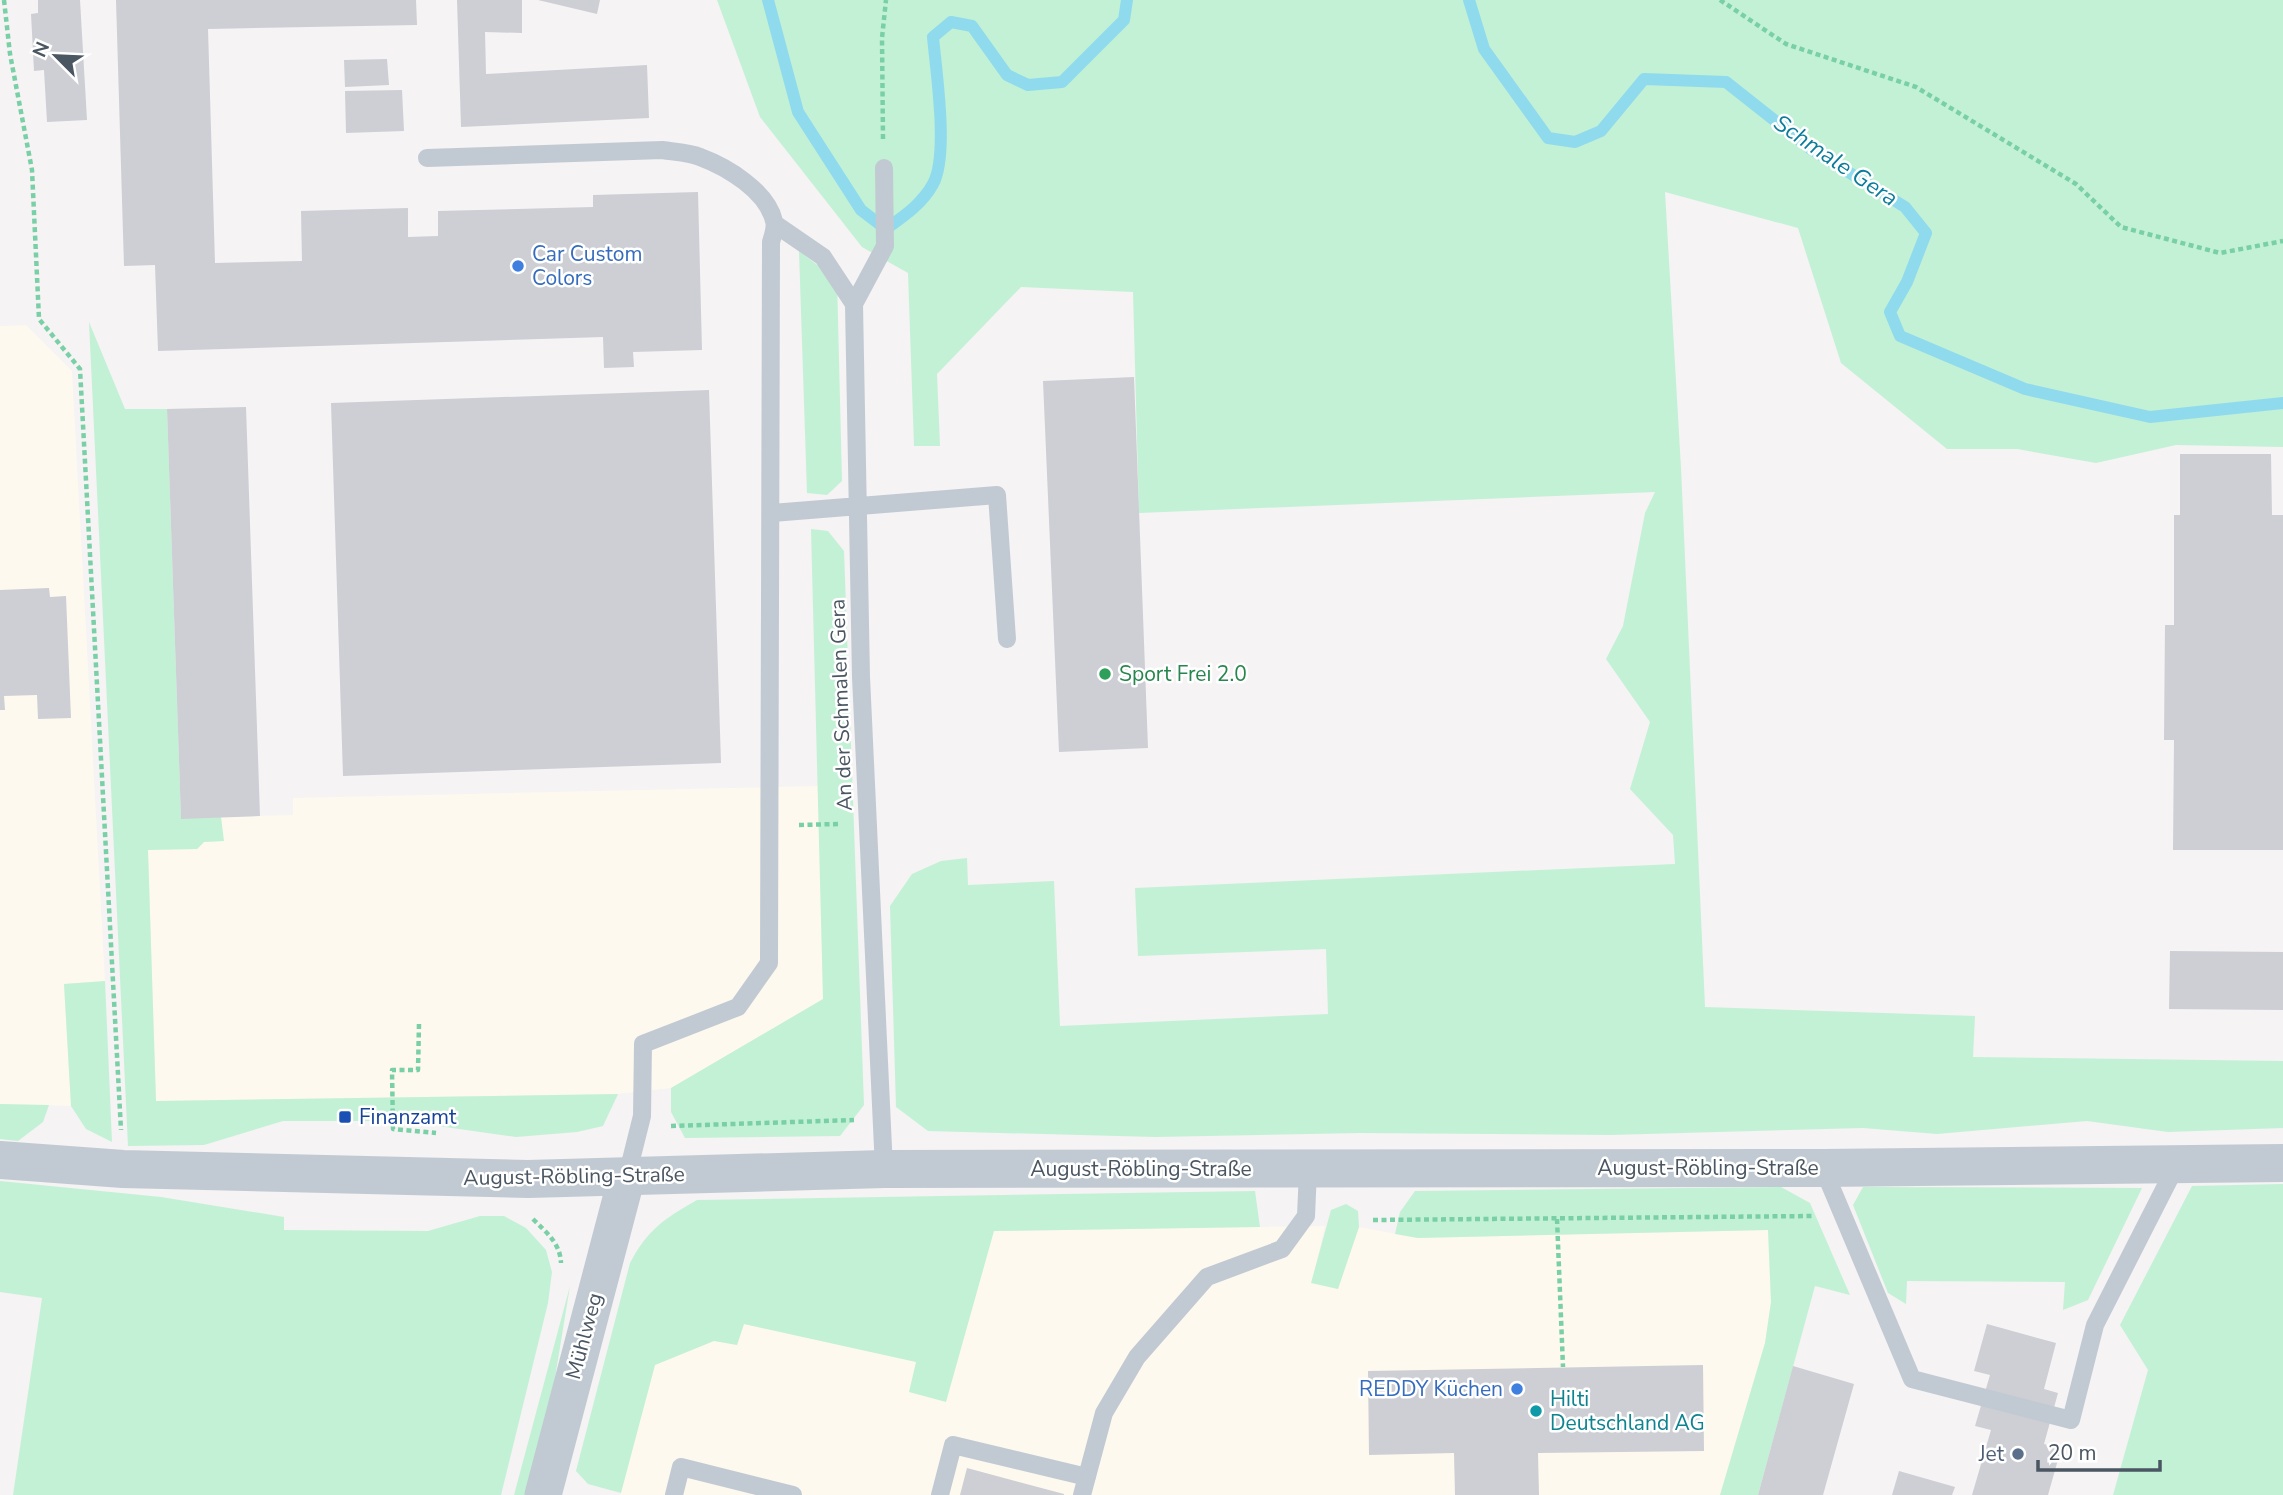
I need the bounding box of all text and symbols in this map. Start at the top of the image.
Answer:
north arrow [21,21,91,91]
text: N [27,38,56,61]
water label: Schmale Gera [1767,107,1904,213]
place label: Car Custom Colors [532,240,642,292]
marker: Car Custom Colors [510,258,526,274]
street label: An der Schmalen Gera [823,598,859,812]
place label: Sport Frei 2.0 [1119,660,1247,688]
marker: Sport Frei 2.0 [1097,666,1113,682]
place label: Finanzamt [359,1103,457,1131]
marker: Finanzamt [337,1109,353,1125]
street label: August-Röbling-Straße [1597,1154,1819,1182]
street label: August-Röbling-Straße [1030,1155,1252,1183]
street label: August-Röbling-Straße [463,1160,685,1192]
street label: Mühlweg [559,1290,609,1382]
place label: REDDY Küchen [1359,1375,1503,1403]
marker: REDDY Küchen [1509,1381,1525,1397]
place label: Hilti Deutschland AG [1550,1385,1705,1437]
marker: Hilti Deutschland AG [1528,1403,1544,1419]
scale bar [2038,1428,2160,1472]
text: 20 m [2048,1439,2097,1467]
place label: Jet [1978,1440,2005,1468]
marker: Jet [2010,1446,2026,1462]

